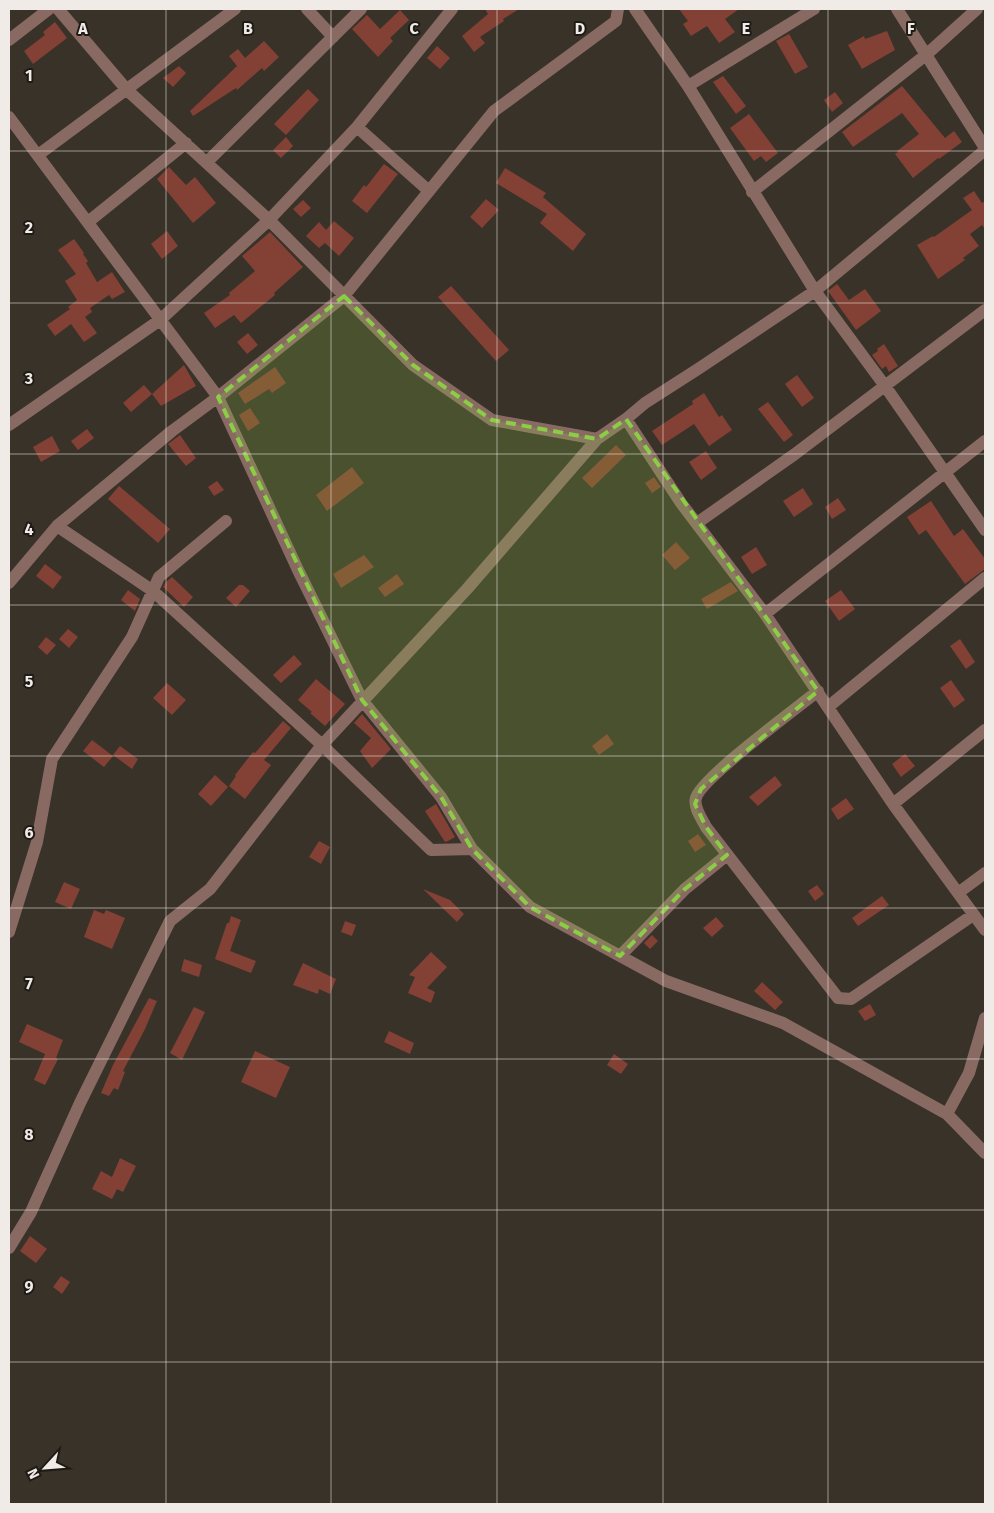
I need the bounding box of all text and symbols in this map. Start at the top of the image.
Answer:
text: A [77,19,88,38]
text: B [243,19,253,38]
text: C [409,19,419,38]
text: D [575,19,585,38]
text: E [742,19,750,38]
text: F [907,19,915,38]
text: 1 [25,66,33,85]
text: 2 [25,218,33,237]
text: 3 [24,369,33,388]
text: 4 [24,520,34,539]
text: 5 [25,672,34,691]
text: 6 [24,823,34,842]
text: 7 [25,974,33,993]
text: 8 [24,1125,34,1144]
text: 9 [25,1277,34,1296]
north arrow [20,1443,70,1493]
text: N [24,1466,43,1481]

